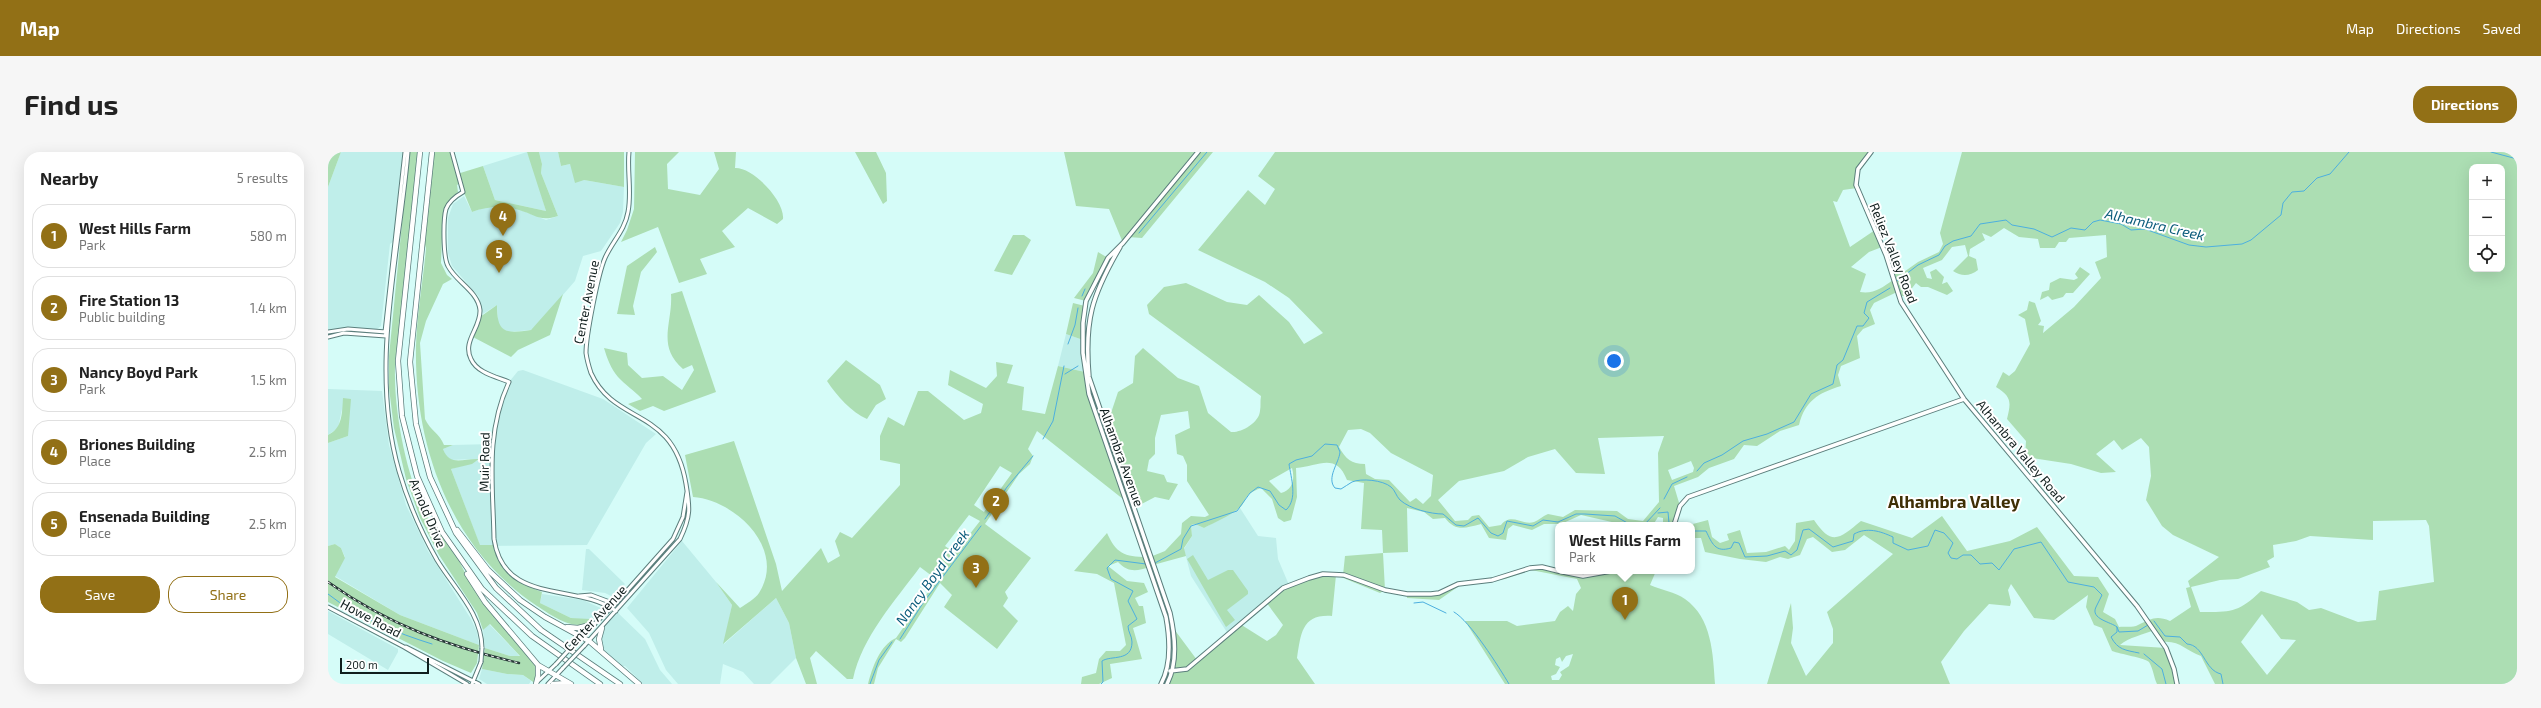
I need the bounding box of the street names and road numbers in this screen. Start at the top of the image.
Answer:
street label: Reliez Valley Road [1867,200,1921,306]
street label: Center Avenue [570,259,602,345]
street label: Alhambra Valley Road [1973,396,2069,506]
street label: Alhambra Avenue [1097,405,1147,509]
street label: Muir Road [475,432,493,492]
street label: Arnold Drive [406,476,450,550]
street label: Center Avenue [560,581,630,655]
street label: Howe Road [338,595,404,641]

